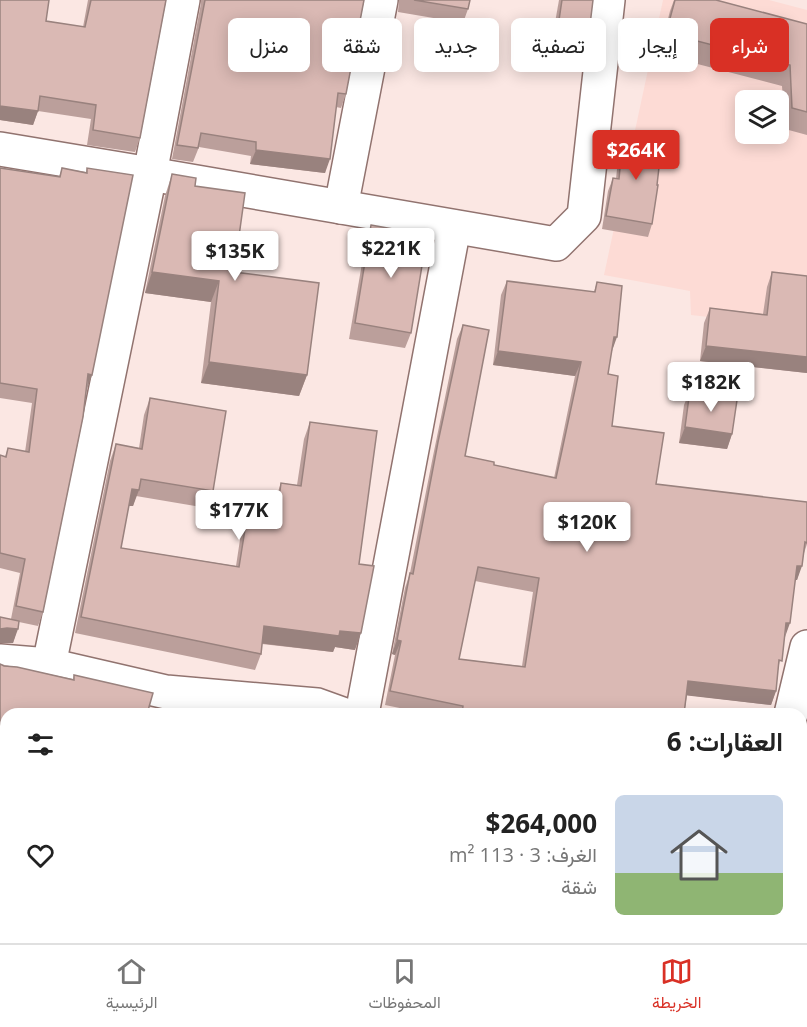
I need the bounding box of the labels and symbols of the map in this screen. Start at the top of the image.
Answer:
pin: $264K [594,130,678,181]
pin: $221K [349,228,433,279]
pin: $135K [193,231,277,282]
pin: $182K [669,362,753,413]
pin: $177K [197,490,281,541]
pin: $120K [545,502,629,553]

